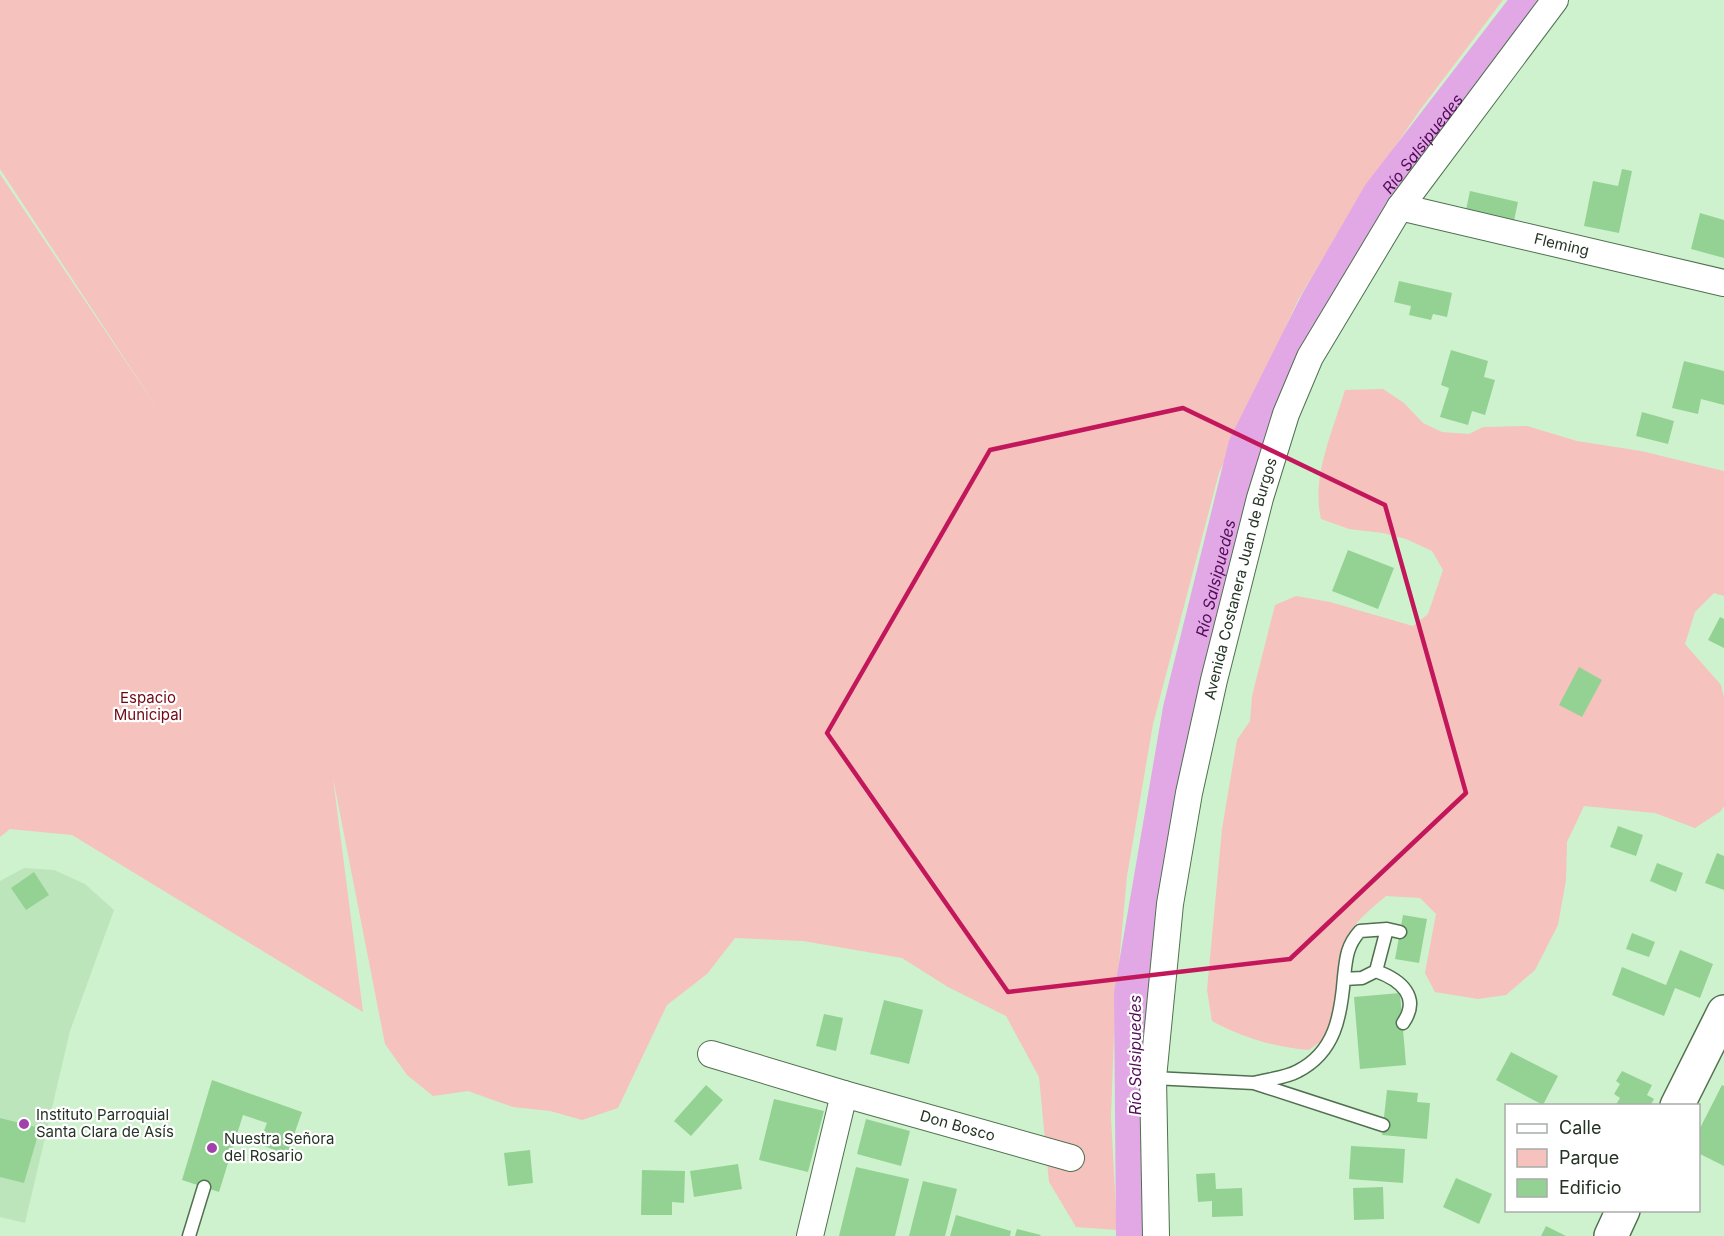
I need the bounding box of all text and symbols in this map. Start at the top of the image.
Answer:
water label: Río Salsipuedes [1378,90,1467,197]
street label: Fleming [1532,229,1591,260]
street label: Avenida Costanera Juan de Burgos [1200,455,1281,701]
water label: Río Salsipuedes [1191,517,1240,639]
park label: Espacio Municipal [114,688,182,724]
water label: Río Salsipuedes [1125,995,1145,1115]
legend [1505,1104,1700,1212]
place label: Instituto Parroquial Santa Clara de Asís [36,1105,174,1141]
street label: Don Bosco [918,1106,997,1145]
marker: Instituto Parroquial Santa Clara de Asís [17,1117,31,1131]
text: Calle [1559,1117,1601,1138]
place label: Nuestra Señora del Rosario [224,1129,334,1165]
marker: Nuestra Señora del Rosario [205,1141,219,1155]
text: Parque [1559,1147,1619,1168]
text: Edificio [1559,1177,1622,1198]

